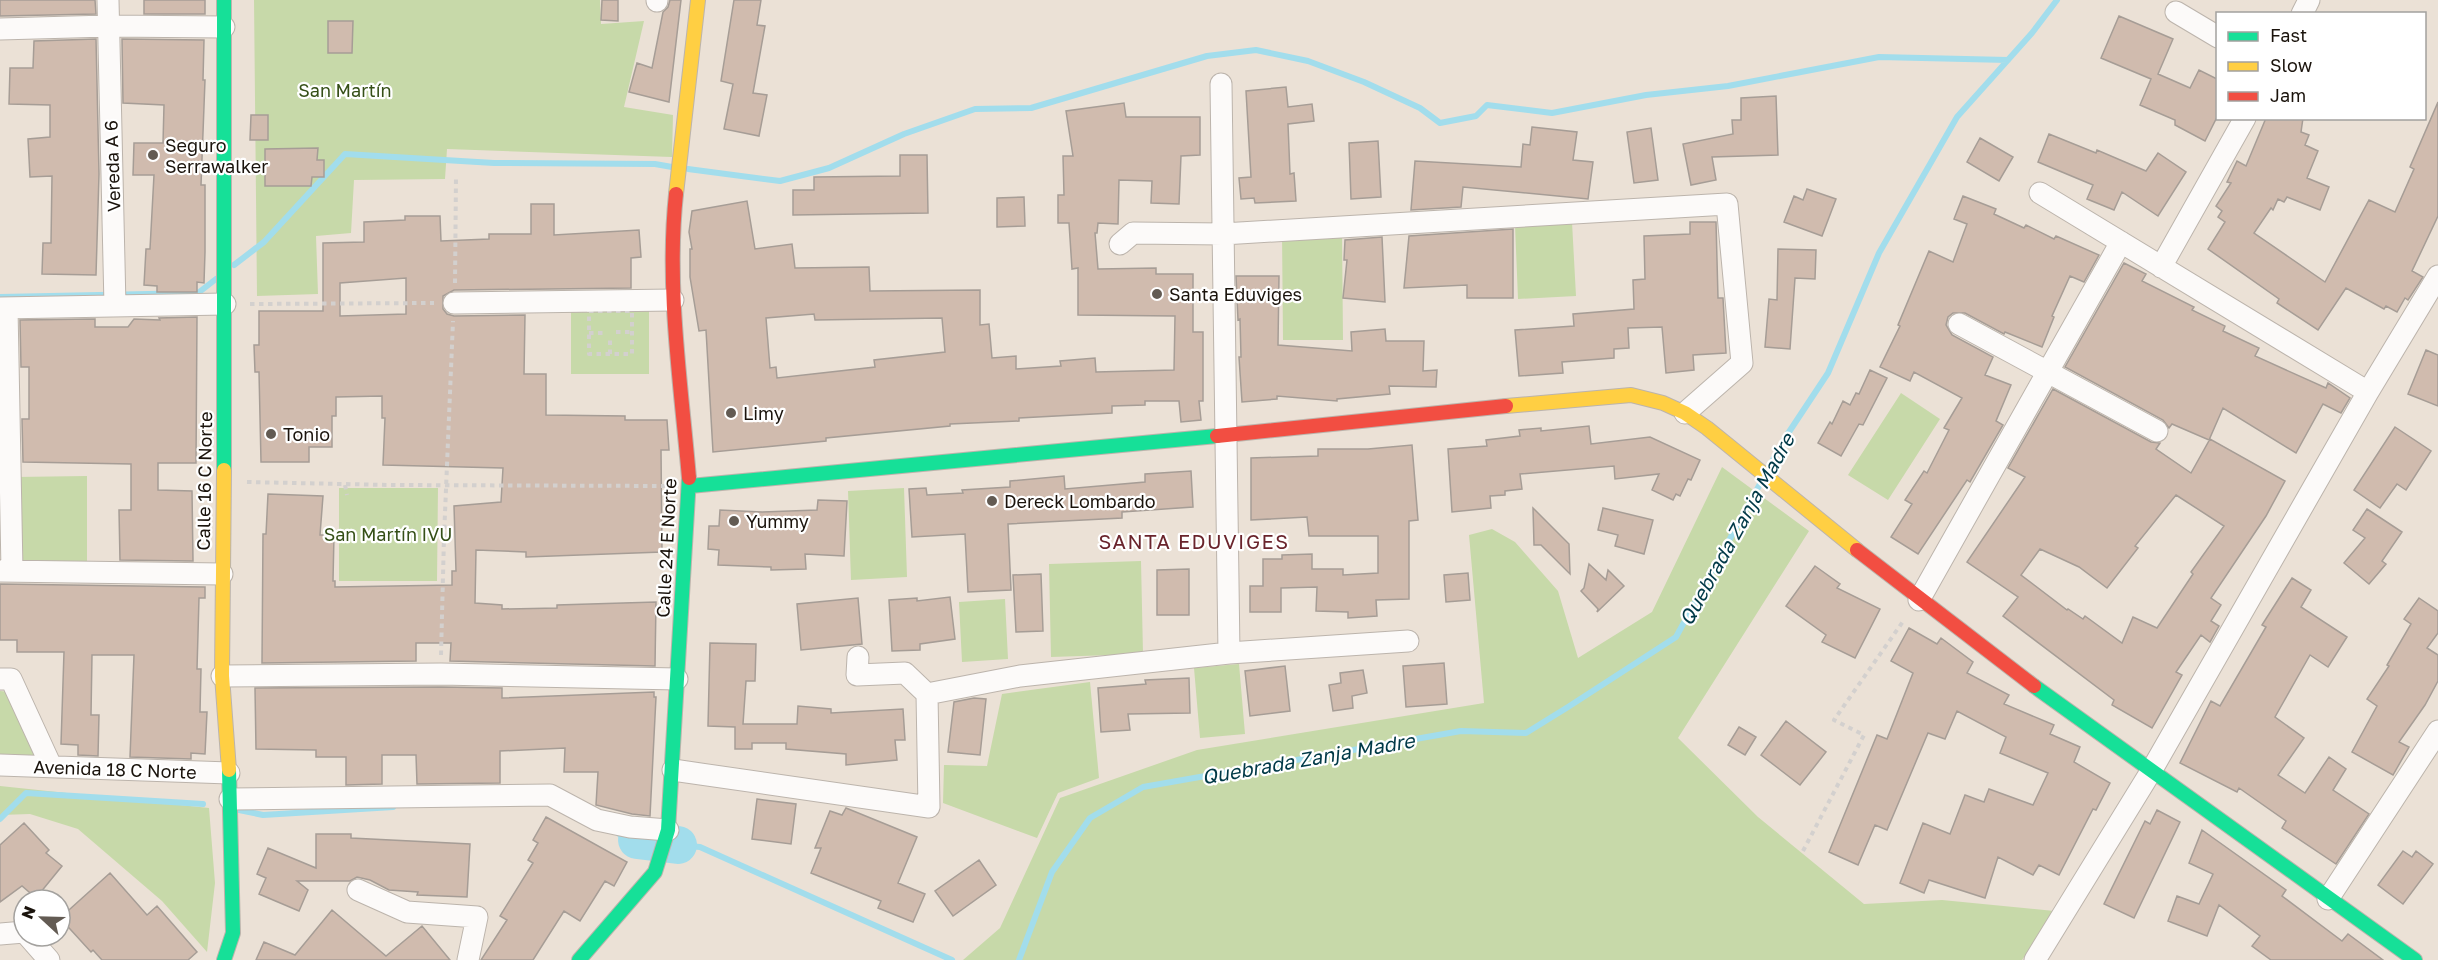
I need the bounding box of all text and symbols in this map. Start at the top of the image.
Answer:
legend [2216,12,2426,120]
text: Fast [2270,24,2307,46]
text: Slow [2270,54,2313,76]
park label: San Martín [298,79,392,101]
text: Jam [2270,84,2306,106]
street label: Vereda A 6 [99,120,125,212]
place label: Seguro Serrawalker [165,134,268,177]
marker: Seguro Serrawalker [146,148,160,162]
place label: Santa Eduviges [1169,283,1302,305]
marker: Santa Eduviges [1150,287,1164,301]
place label: Limy [743,402,784,424]
marker: Limy [724,406,738,420]
street label: Calle 16 C Norte [192,411,216,551]
place label: Tonio [283,423,330,445]
marker: Tonio [264,427,278,441]
water label: Quebrada Zanja Madre [1673,428,1800,630]
street label: Calle 24 E Norte [651,478,681,618]
place label: Dereck Lombardo [1004,490,1156,512]
marker: Dereck Lombardo [985,494,999,508]
place label: Yummy [746,510,809,532]
marker: Yummy [727,514,741,528]
park label: San Martín IVU [324,523,452,545]
district label: SANTA EDUVIGES [1099,529,1289,553]
water label: Quebrada Zanja Madre [1200,727,1418,790]
street label: Avenida 18 C Norte [33,755,197,783]
north arrow [12,888,72,948]
text: N [17,903,40,922]

